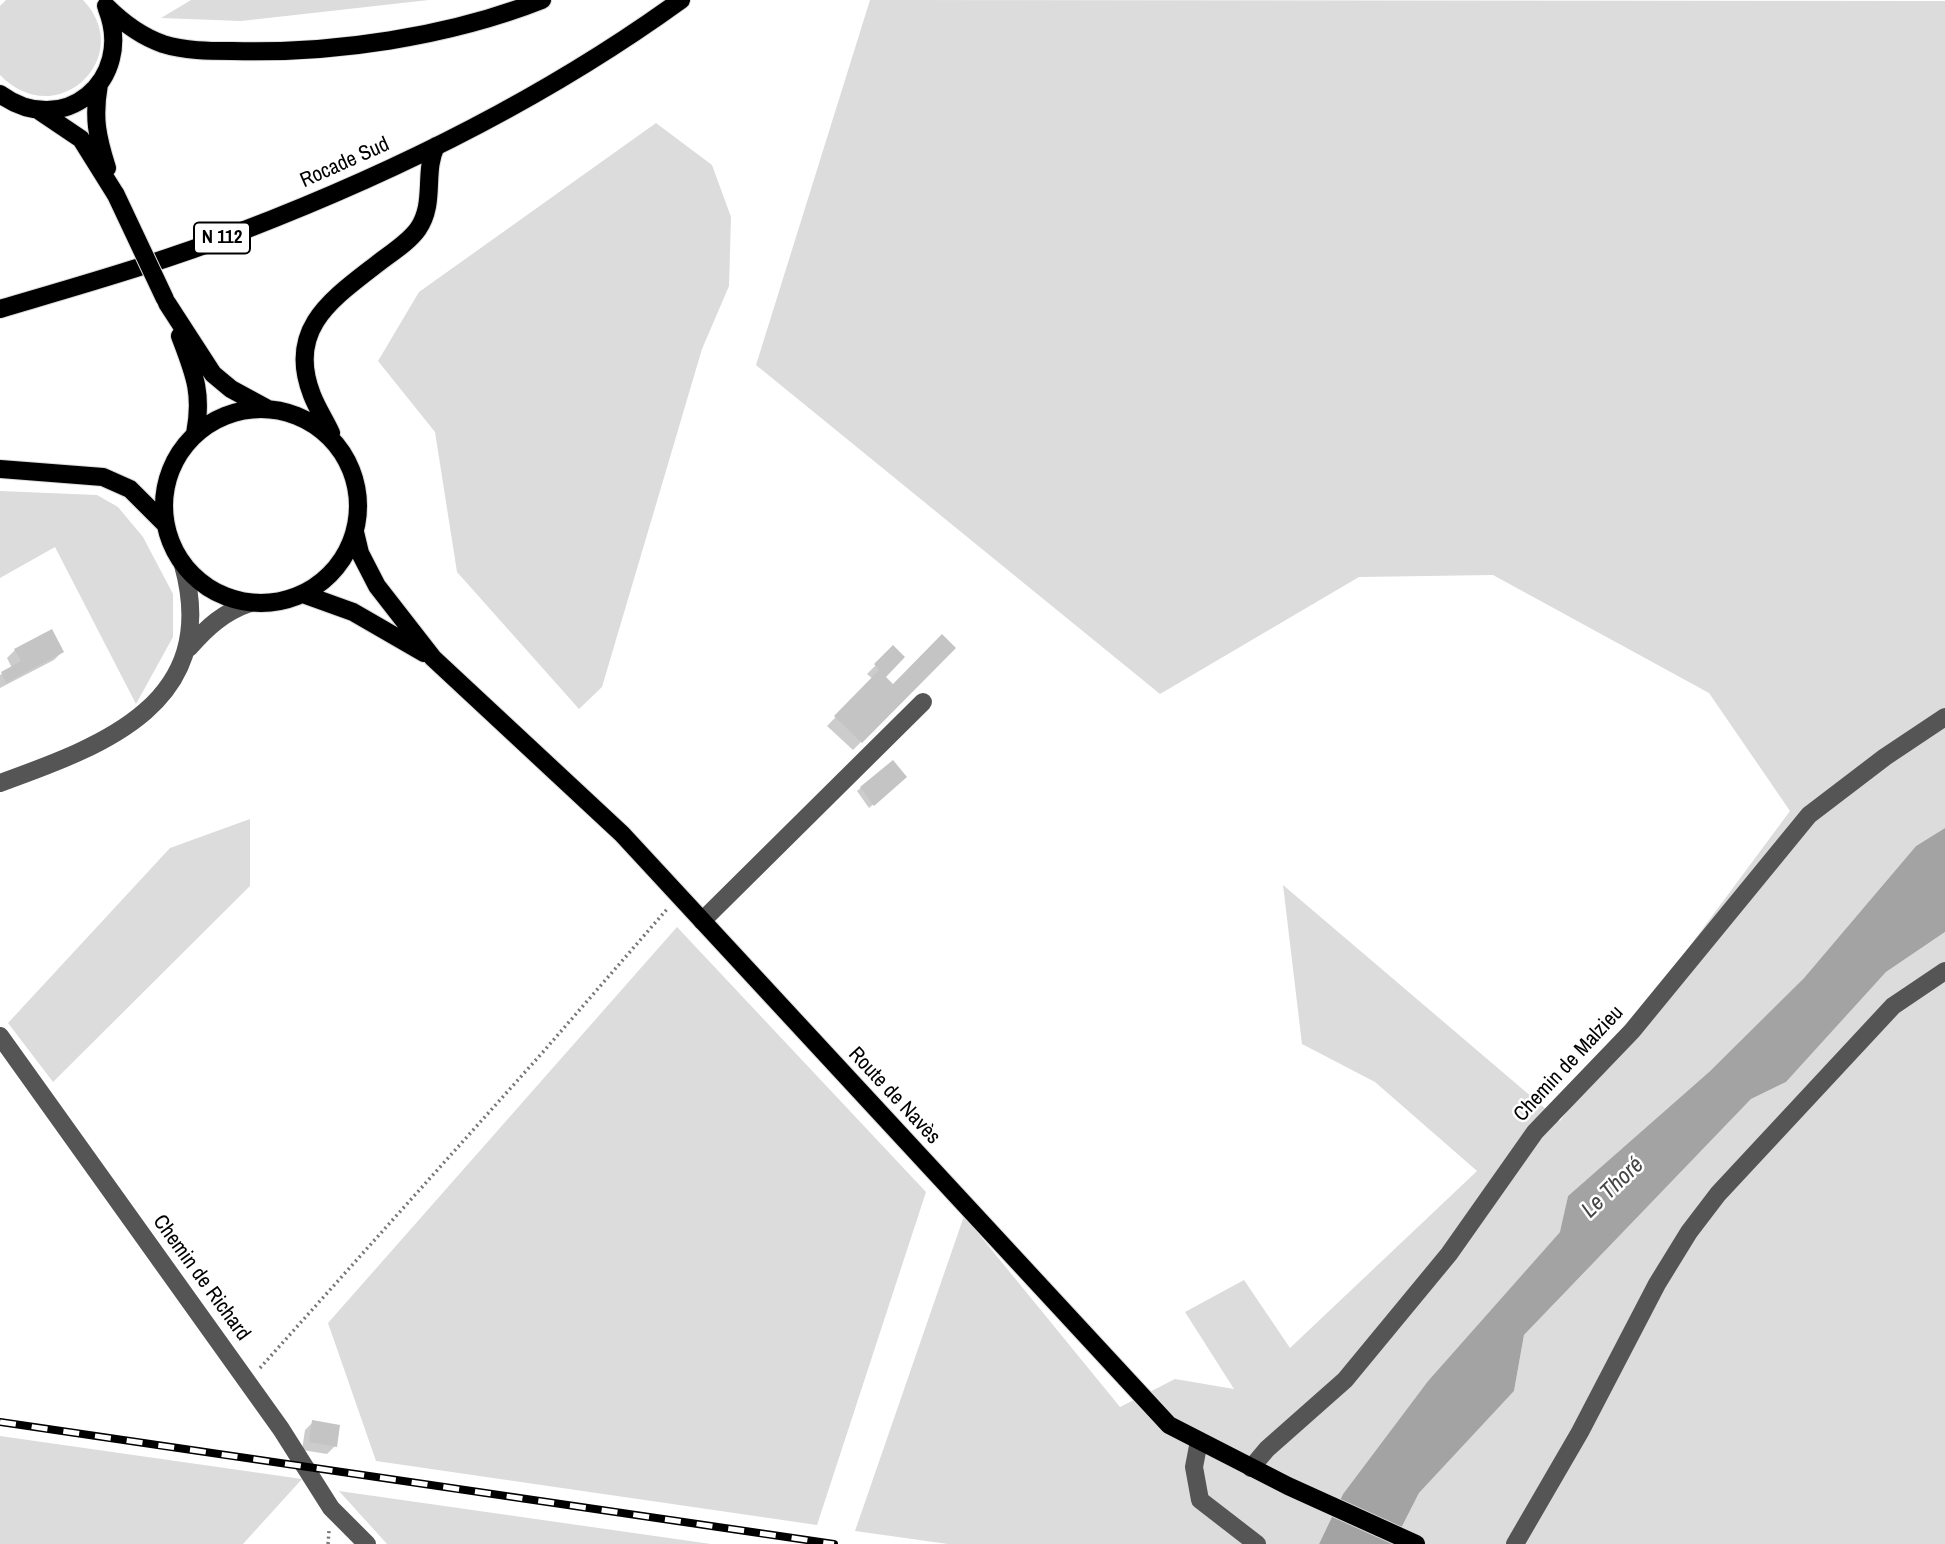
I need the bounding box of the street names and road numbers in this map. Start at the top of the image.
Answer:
street label: Rocade Sud [297,132,393,194]
road number: N 112 [194,222,250,254]
street label: Chemin de Malzieu [1509,1001,1629,1127]
street label: Route de Navès [843,1042,945,1150]
street label: Chemin de Richard [147,1210,255,1346]

